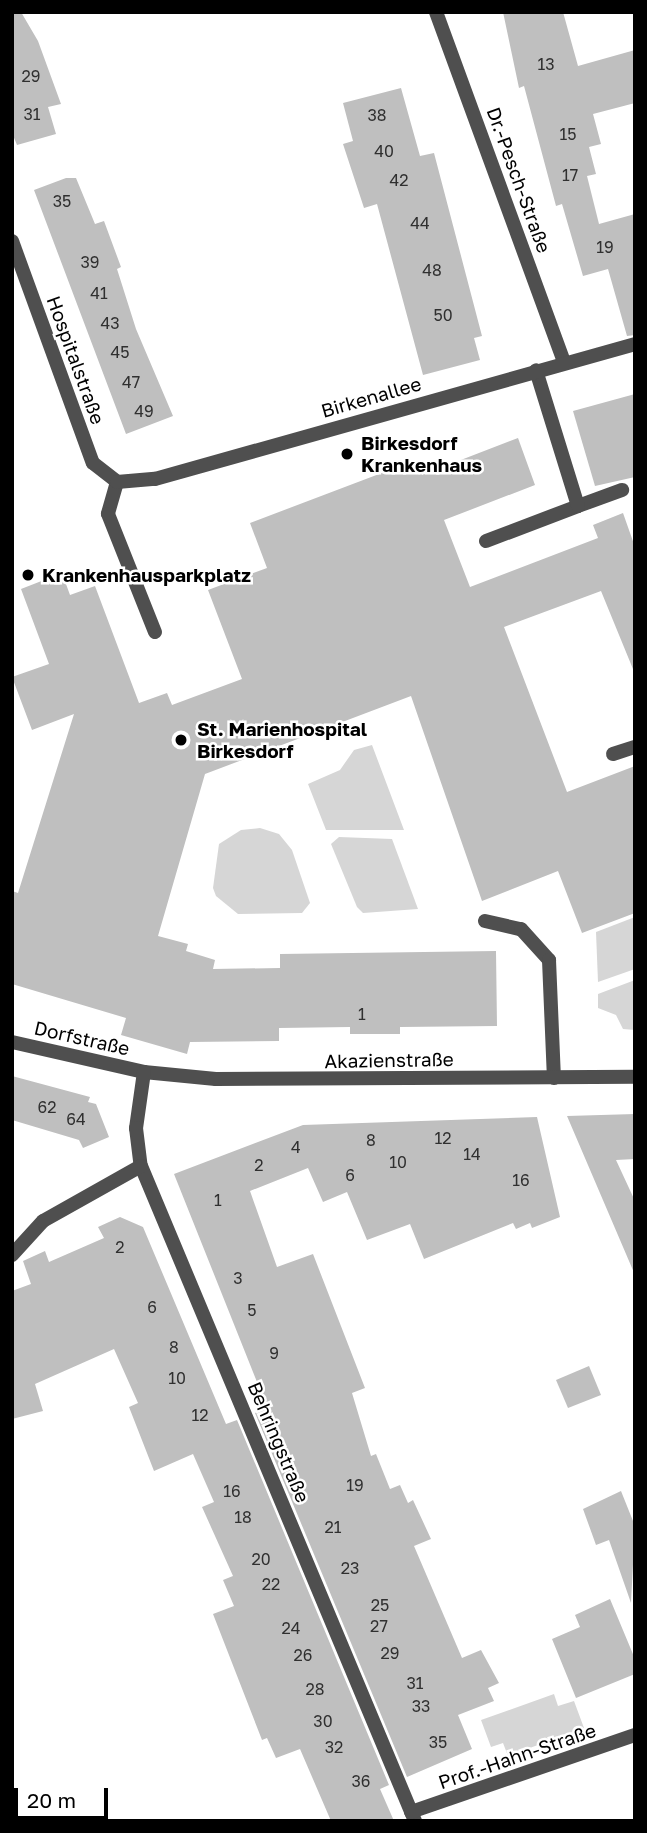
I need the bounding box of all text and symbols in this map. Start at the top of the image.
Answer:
house number: 13 [537,54,555,74]
house number: 29 [22,66,40,86]
house number: 31 [23,104,41,124]
street label: Dr.-Pesch-Straße [482,104,556,256]
house number: 38 [367,105,387,125]
house number: 15 [559,124,577,144]
house number: 40 [374,141,394,161]
house number: 17 [562,165,578,185]
house number: 42 [389,170,409,190]
house number: 35 [53,191,71,211]
house number: 44 [410,213,430,233]
house number: 19 [596,237,614,257]
house number: 39 [80,252,100,272]
house number: 48 [422,260,442,280]
house number: 41 [90,283,108,303]
street label: Hospitalstraße [42,293,110,427]
house number: 50 [433,305,453,325]
house number: 43 [100,313,120,333]
house number: 45 [110,342,130,362]
house number: 47 [122,372,140,392]
street label: Birkenallee [318,372,424,422]
house number: 49 [134,401,154,421]
place label: Birkesdorf Krankenhaus [361,432,482,476]
marker: Birkesdorf Krankenhaus [339,446,355,462]
place label: Krankenhausparkplatz [42,564,251,586]
marker: Krankenhausparkplatz [20,567,36,583]
place label: St. Marienhospital Birkesdorf [197,718,367,762]
marker: St. Marienhospital Birkesdorf [171,730,191,750]
house number: 1 [358,1004,366,1024]
street label: Dorfstraße [32,1016,132,1060]
street label: Akazienstraße [324,1047,454,1073]
house number: 62 [38,1097,56,1117]
house number: 64 [66,1109,86,1129]
house number: 12 [434,1128,452,1148]
house number: 8 [366,1130,376,1150]
house number: 4 [291,1137,301,1157]
house number: 14 [463,1144,481,1164]
house number: 10 [389,1152,407,1172]
house number: 2 [254,1155,264,1175]
house number: 6 [345,1165,355,1185]
house number: 16 [512,1170,530,1190]
house number: 1 [214,1190,222,1210]
house number: 2 [115,1237,125,1257]
house number: 3 [233,1268,243,1288]
house number: 6 [147,1297,157,1317]
house number: 5 [247,1300,257,1320]
house number: 8 [169,1337,179,1357]
house number: 9 [269,1343,279,1363]
house number: 10 [168,1368,186,1388]
street label: Behringstraße [243,1378,315,1506]
house number: 12 [191,1405,209,1425]
house number: 19 [346,1475,364,1495]
house number: 16 [223,1481,241,1501]
house number: 18 [234,1507,252,1527]
house number: 21 [324,1517,342,1537]
house number: 20 [251,1549,271,1569]
house number: 23 [341,1558,359,1578]
house number: 22 [262,1574,280,1594]
house number: 25 [371,1595,389,1615]
house number: 27 [370,1616,388,1636]
house number: 24 [281,1618,301,1638]
house number: 29 [381,1643,399,1663]
house number: 26 [294,1645,312,1665]
house number: 31 [406,1673,424,1693]
house number: 28 [305,1679,325,1699]
house number: 33 [412,1696,430,1716]
house number: 30 [313,1711,333,1731]
street label: Prof.-Hahn-Straße [435,1718,599,1794]
house number: 35 [429,1732,447,1752]
house number: 32 [325,1737,343,1757]
house number: 36 [351,1771,371,1791]
scale bar [18,1773,112,1817]
text: 20 m [27,1787,76,1813]

